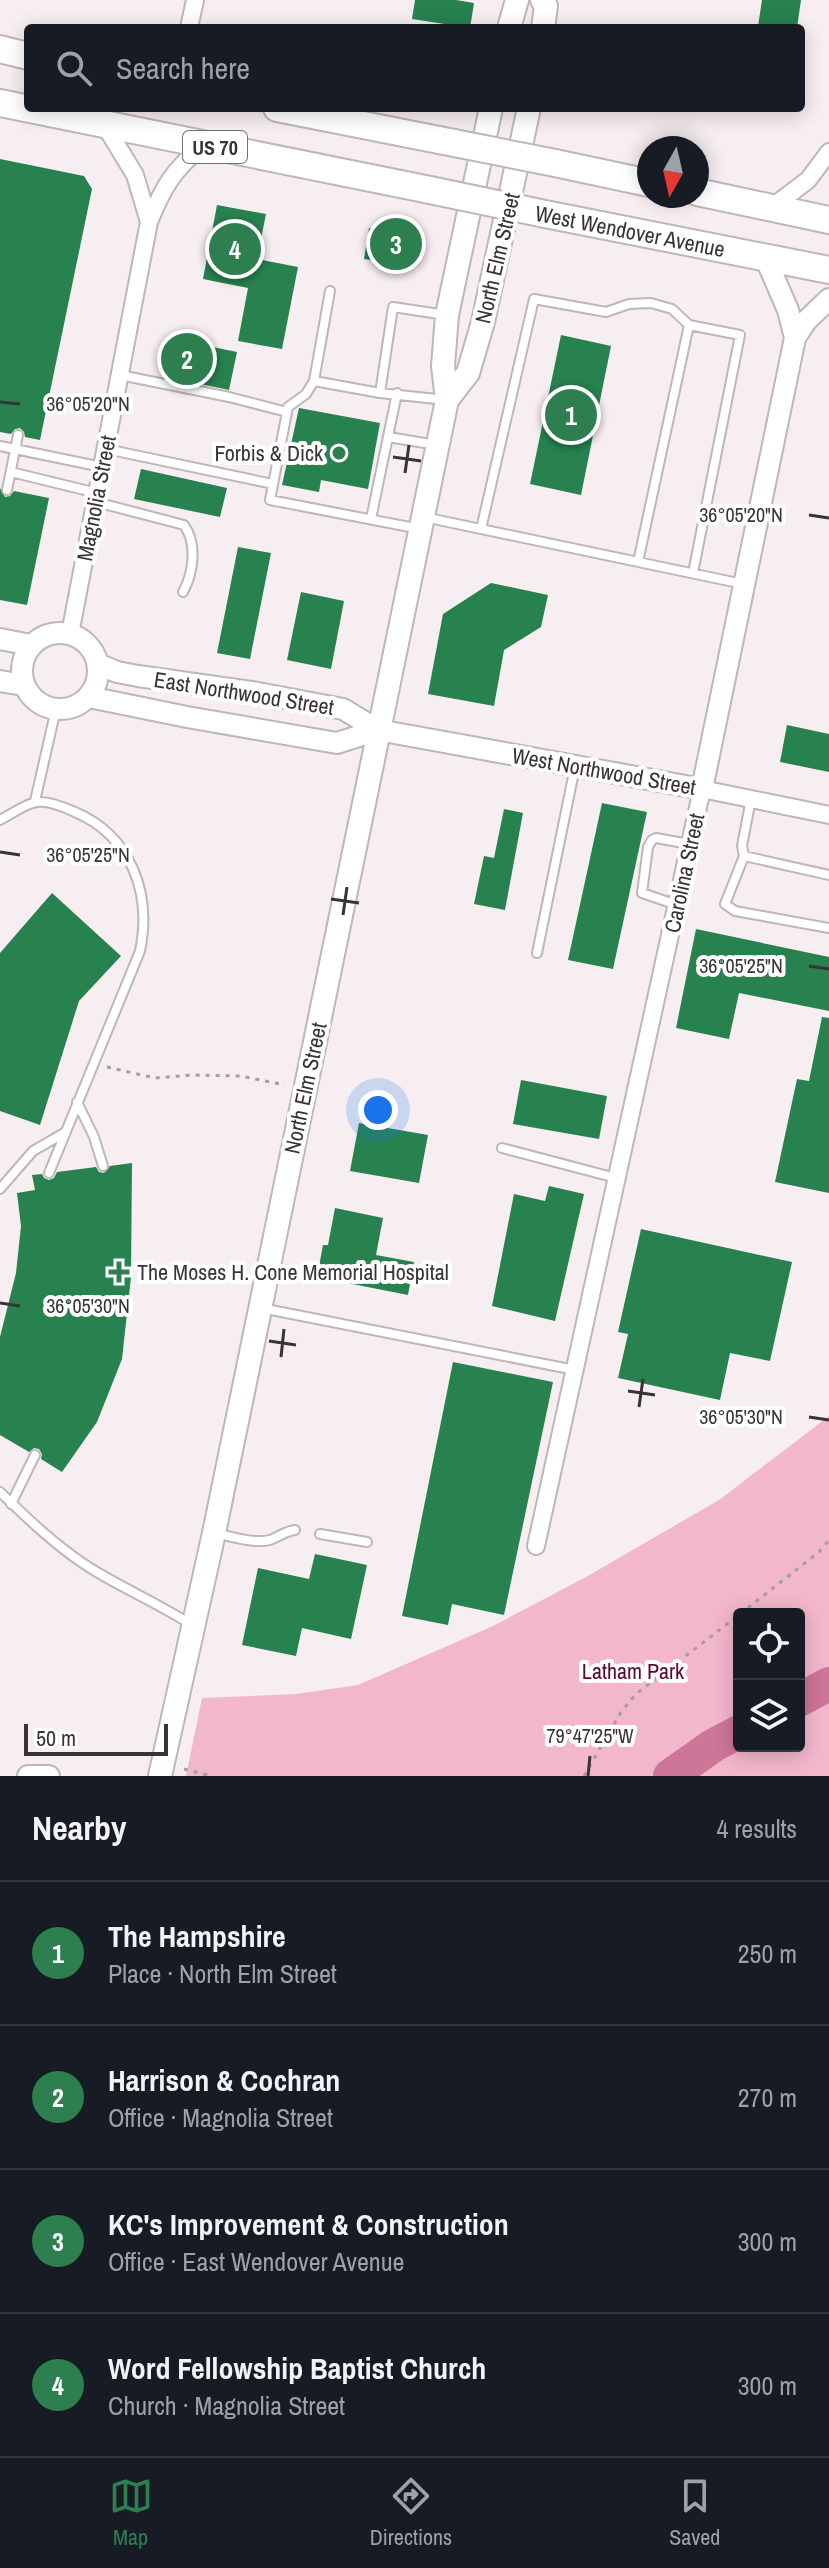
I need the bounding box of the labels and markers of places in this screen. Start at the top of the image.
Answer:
pin: 3 [370,214,422,274]
pin: 4 [209,219,261,279]
pin: 2 [161,329,213,389]
pin: 1 [545,385,597,445]
place label: Forbis & Dick [215,438,324,468]
marker: Forbis & Dick [330,444,348,462]
place label: The Moses H. Cone Memorial Hospital [137,1257,449,1287]
marker: The Moses H. Cone Memorial Hospital [108,1261,130,1283]

